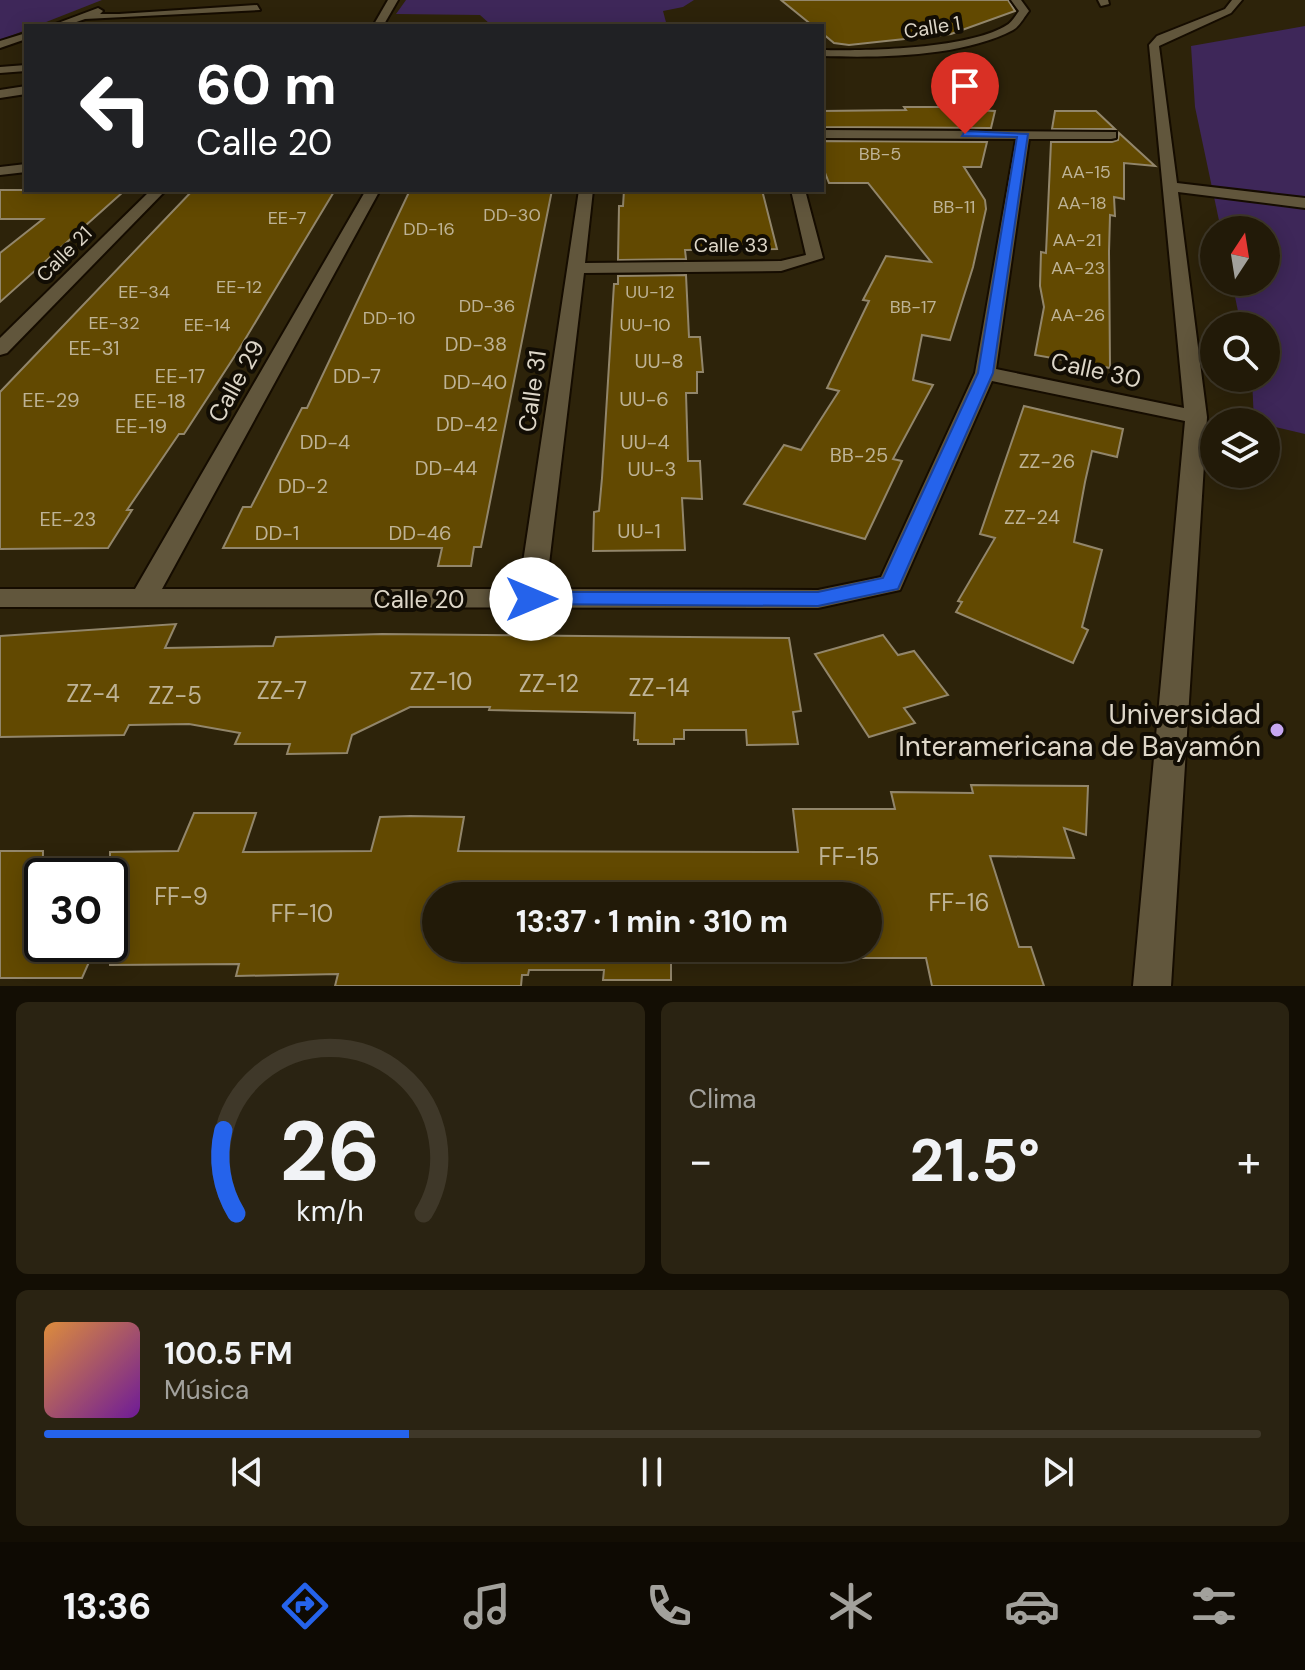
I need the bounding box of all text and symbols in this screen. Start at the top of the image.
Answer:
street label: Calle 1 [902,10,962,44]
text: 60 m [196,48,337,121]
pin [931,52,999,134]
icon: left [64,56,168,160]
icon: arrive [943,64,987,108]
text: Calle 20 [196,119,332,166]
house number: BB-5 [859,142,901,166]
house number: AA-15 [1061,160,1111,184]
house number: AA-18 [1057,191,1107,215]
house number: BB-11 [933,195,975,219]
house number: DD-30 [483,203,541,227]
house number: EE-7 [268,206,306,230]
north arrow [1200,216,1280,296]
map controls [1200,216,1280,488]
house number: DD-16 [403,217,455,241]
street label: Calle 21 [31,221,97,287]
house number: AA-21 [1052,228,1102,252]
street label: Calle 33 [694,232,768,258]
house number: AA-23 [1051,256,1105,280]
house number: EE-12 [216,275,262,299]
house number: EE-34 [118,280,170,304]
house number: UU-12 [625,280,675,304]
house number: DD-36 [459,294,515,318]
house number: BB-17 [890,295,936,319]
house number: AA-26 [1051,303,1105,327]
house number: DD-10 [363,306,415,330]
house number: EE-32 [88,311,140,335]
button: search [1200,312,1280,392]
house number: EE-14 [184,313,230,337]
house number: UU-10 [619,313,671,337]
house number: DD-38 [445,331,507,357]
street label: Calle 29 [201,334,271,428]
house number: EE-31 [68,335,120,361]
street label: Calle 30 [1048,345,1144,395]
street label: Calle 31 [511,348,553,434]
house number: UU-8 [634,348,684,374]
house number: EE-17 [155,363,205,389]
house number: DD-7 [333,363,381,389]
house number: DD-40 [443,369,507,395]
house number: UU-6 [619,386,669,412]
house number: EE-29 [22,387,80,413]
house number: EE-18 [134,388,186,414]
button: layers [1200,408,1280,488]
house number: DD-42 [436,411,498,437]
house number: EE-19 [115,413,167,439]
house number: DD-4 [300,429,350,455]
house number: UU-4 [620,429,670,455]
house number: BB-25 [830,442,888,468]
house number: ZZ-26 [1019,448,1075,474]
house number: DD-44 [415,455,477,481]
house number: UU-3 [628,456,676,482]
house number: DD-2 [278,473,328,499]
house number: ZZ-24 [1004,504,1060,530]
house number: EE-23 [40,506,96,532]
house number: UU-1 [617,518,661,544]
house number: DD-1 [255,520,299,546]
house number: DD-46 [388,520,452,546]
position arrow [489,557,573,641]
street label: Calle 20 [374,584,464,615]
house number: ZZ-10 [410,666,472,697]
house number: ZZ-12 [519,668,579,699]
house number: ZZ-14 [628,672,690,703]
house number: ZZ-7 [257,675,307,706]
house number: ZZ-4 [66,678,120,709]
house number: ZZ-5 [148,680,202,711]
place label: Universidad Interamericana de Bayamón [898,696,1261,765]
marker: Universidad Interamericana de Bayamón [1268,721,1286,739]
house number: FF-15 [819,841,879,872]
speed limit sign: 30 [24,858,128,962]
house number: FF-9 [154,881,208,912]
house number: FF-16 [928,887,990,918]
house number: FF-10 [271,898,333,929]
text: 13:37 · 1 min · 310 m [516,902,788,941]
text: Clima [689,1082,757,1116]
text: 26 [280,1097,381,1206]
text: 21.5° [909,1121,1040,1200]
text: − [689,1132,713,1190]
text: + [1237,1132,1261,1190]
text: km/h [296,1193,364,1230]
text: 100.5 FM [164,1334,293,1373]
text: Música [164,1373,249,1407]
icon: previous [225,1450,269,1494]
icon: pause [630,1450,674,1494]
icon: next [1036,1450,1080,1494]
icon: directions [277,1578,333,1634]
icon: music [459,1578,515,1634]
icon: phone [641,1578,697,1634]
icon: climate [823,1578,879,1634]
icon: car [1004,1578,1060,1634]
icon: filters [1186,1578,1242,1634]
text: 13:36 [63,1583,151,1630]

